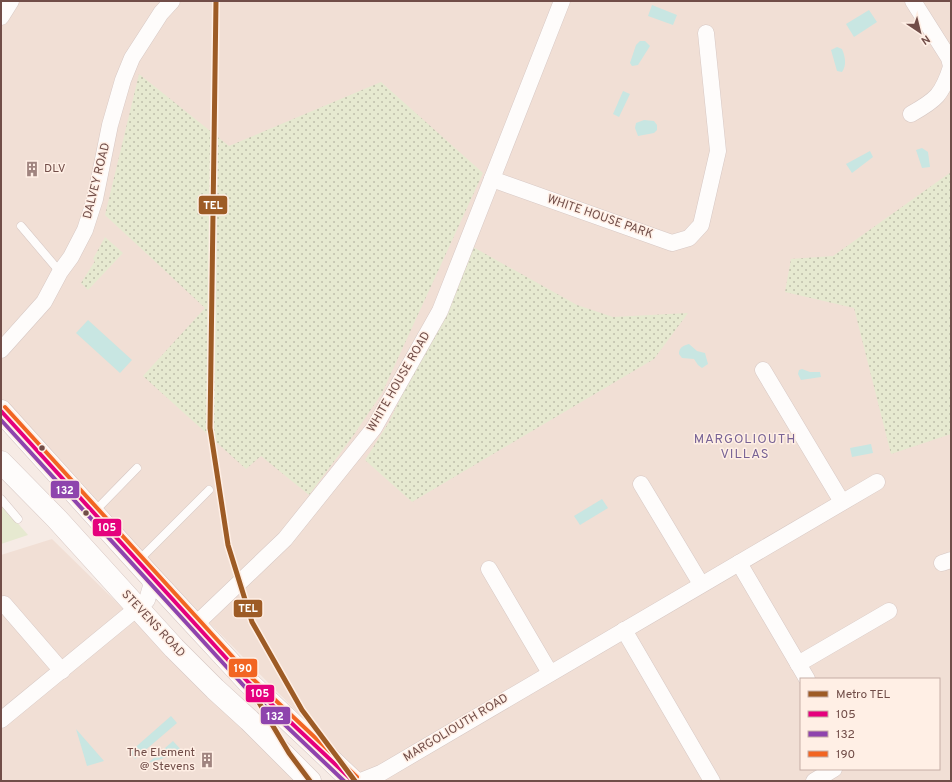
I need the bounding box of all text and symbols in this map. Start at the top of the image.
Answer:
north arrow [900,12,940,52]
text: N [918,31,932,47]
street label: DALVEY ROAD [80,141,114,221]
building icon: DLV [23,160,41,178]
place label: DLV [44,161,66,177]
street label: WHITE HOUSE PARK [545,191,655,243]
line badge: TEL [198,195,228,215]
text: TEL [203,199,224,213]
street label: WHITE HOUSE ROAD [364,329,434,435]
district label: MARGOLIOUTH VILLAS [694,432,796,463]
unlabelled marker [37,443,47,453]
line badge: 132 [50,480,80,499]
text: 132 [56,484,74,498]
unlabelled marker [81,508,91,518]
line badge: 105 [92,518,122,537]
text: 105 [98,521,116,535]
street label: STEVENS ROAD [118,587,188,661]
line badge: TEL [233,599,263,618]
text: TEL [238,602,259,616]
line badge: 190 [228,658,258,678]
text: 190 [234,662,252,676]
legend [800,678,940,770]
line badge: 105 [245,684,275,703]
text: 105 [251,687,269,701]
text: Metro TEL [836,687,891,703]
street label: MARGOLIOUTH ROAD [401,690,511,766]
line badge: 132 [260,706,291,725]
text: 105 [836,707,856,723]
text: 132 [266,710,284,724]
text: 132 [836,727,855,743]
place label: The Element @ Stevens [127,745,195,775]
text: 190 [836,747,855,763]
building icon: The Element @ Stevens [198,751,216,769]

